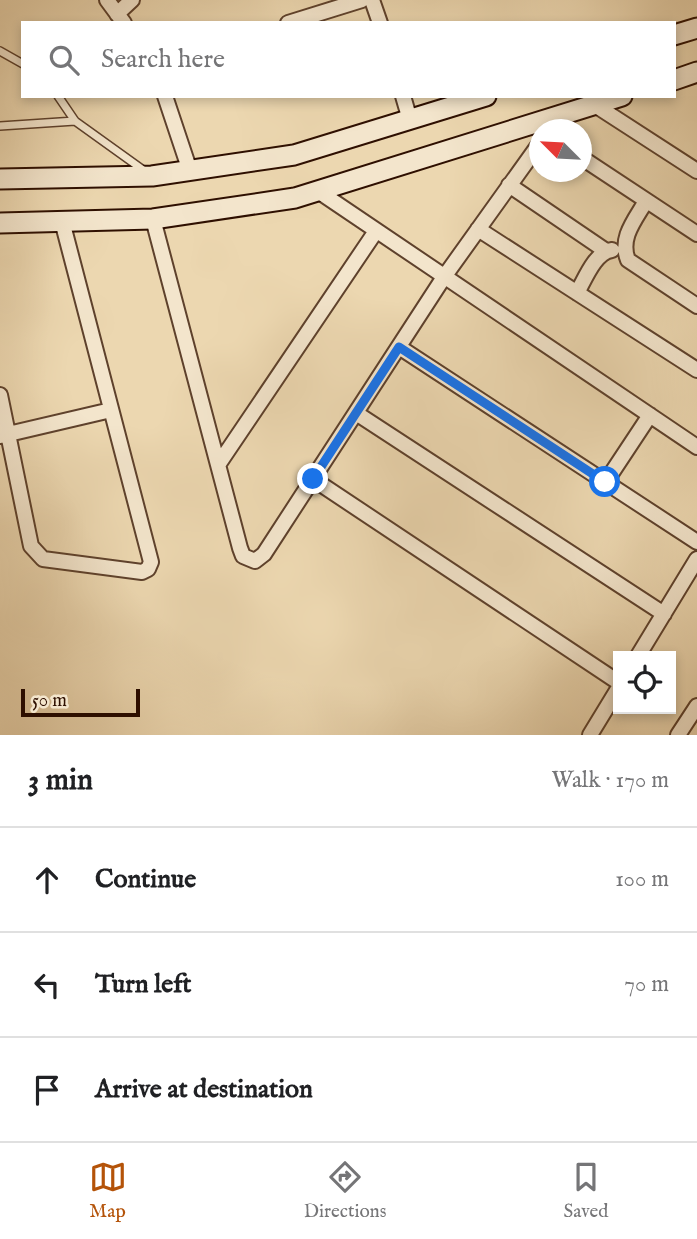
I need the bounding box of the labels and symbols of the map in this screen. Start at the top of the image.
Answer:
north arrow [529,119,592,182]
route end [297,463,328,494]
route start [589,466,620,497]
scale bar [21,686,140,718]

